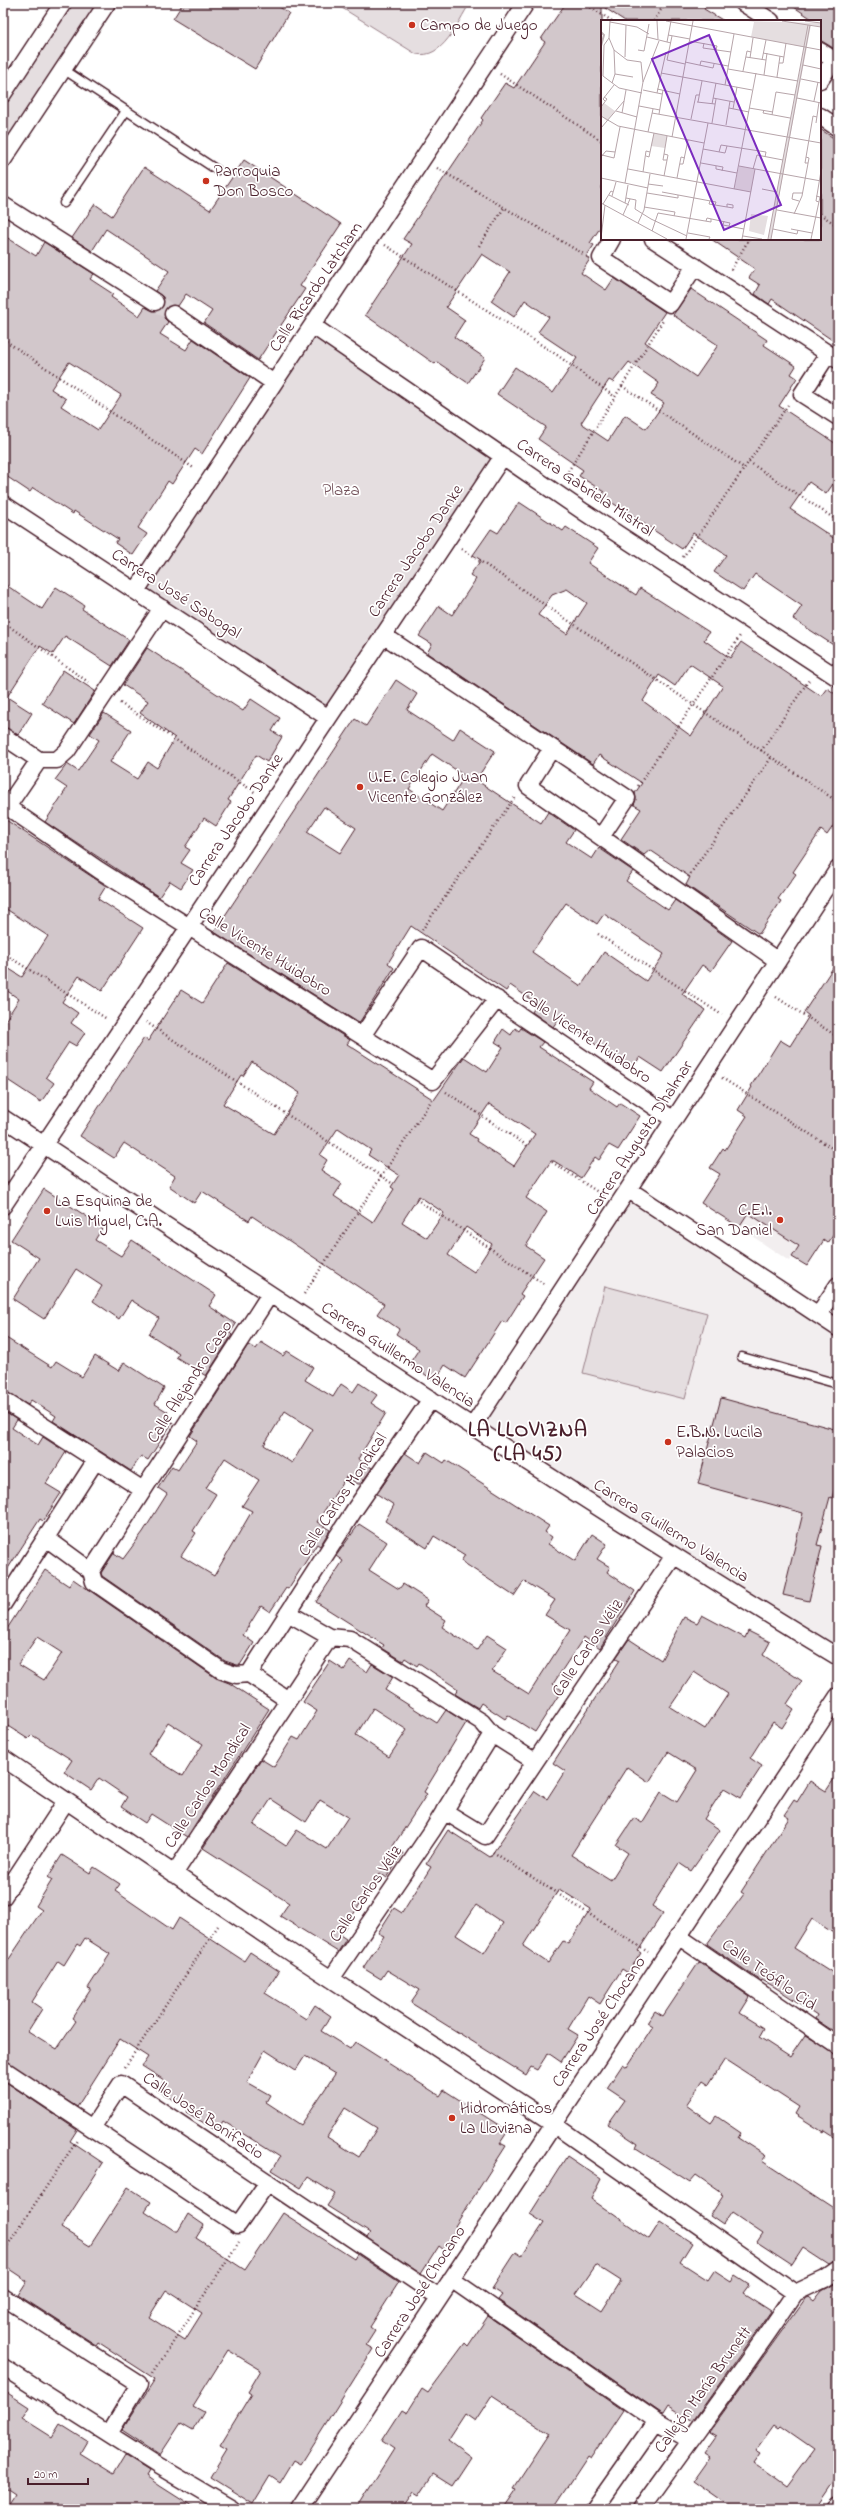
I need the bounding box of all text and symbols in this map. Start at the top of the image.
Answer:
place label: Campo de Juego [420,13,538,40]
marker: Campo de Juego [407,20,417,30]
inset map [601,20,821,240]
place label: Parroquia Don Bosco [213,159,293,204]
marker: Parroquia Don Bosco [201,176,211,186]
street label: Calle Ricardo Latcham [263,217,369,357]
street label: Carrera Gabriela Mistral [511,432,659,544]
park label: Plaza [322,478,360,503]
street label: Carrera Jacobo Danke [362,479,470,623]
street label: Carrera José Sabogal [105,542,246,647]
street label: Carrera Jacobo Danke [182,748,290,892]
place label: U.E. Colegio Juan Vicente González [367,765,488,810]
marker: U.E. Colegio Juan Vicente González [355,782,365,792]
street label: Calle Vicente Huidobro [194,901,337,1003]
street label: Calle Vicente Huidobro [516,984,656,1090]
street label: Carrera Augusto Dhalmar [580,1055,702,1222]
place label: La Esquina de Luis Miguel, C.A. [55,1189,163,1236]
place label: C.E.I. San Daniel [696,1198,773,1243]
marker: La Esquina de Luis Miguel, C.A. [42,1206,52,1216]
marker: C.E.I. San Daniel [775,1215,785,1225]
street label: Carrera Guillermo Valencia [316,1296,480,1414]
street label: Calle Alejandro Caso [141,1316,239,1448]
district label: LA LLOVIZNA (LA 45) [468,1416,588,1470]
place label: E.B.N. Lucila Palacios [676,1420,762,1465]
street label: Calle Carlos Mondical [292,1428,394,1562]
marker: E.B.N. Lucila Palacios [663,1437,673,1447]
street label: Carrera Guillermo Valencia [588,1473,754,1589]
street label: Calle Carlos Véliz [546,1593,630,1702]
street label: Calle Carlos Mondical [158,1719,258,1853]
street label: Calle Carlos Véliz [323,1840,409,1948]
street label: Calle Teófilo Cid [716,1933,822,2017]
street label: Carrera José Chocano [546,1951,652,2093]
street label: Calle José Bonifacio [137,2066,269,2166]
place label: Hidromáticos La Llovizna [460,2096,552,2141]
marker: Hidromáticos La Llovizna [447,2113,457,2123]
street label: Carrera José Chocano [368,2221,472,2363]
street label: Callejón María Brunett [648,2321,758,2459]
scale bar [28,2460,88,2486]
text: 20 m [34,2466,57,2484]

